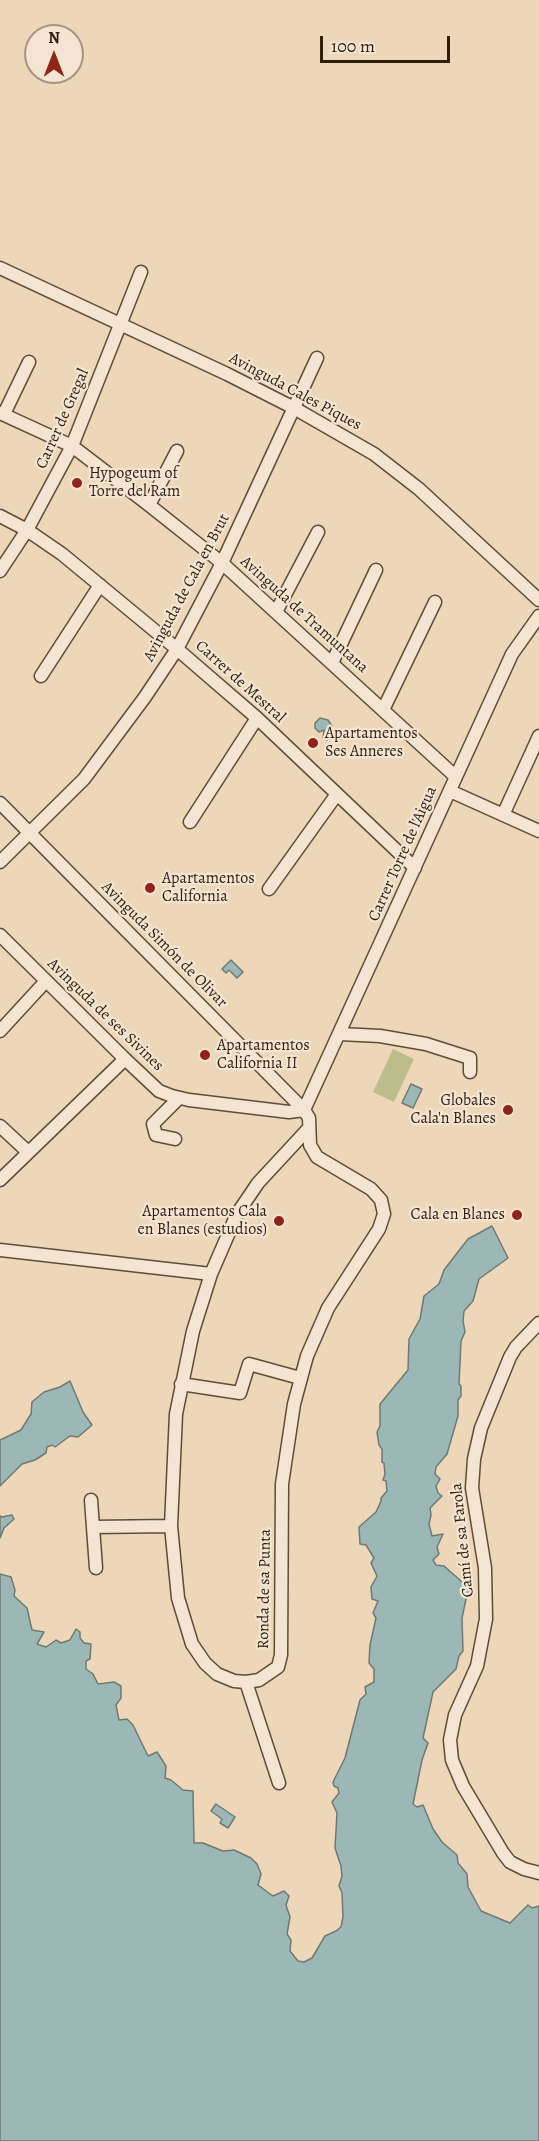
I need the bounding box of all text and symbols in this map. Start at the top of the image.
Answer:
north arrow [24,24,84,84]
scale bar [323,24,454,62]
text: N [48,27,60,49]
text: 100 m [331,34,375,58]
street label: Avinguda Cales Piques [226,349,364,435]
street label: Carrer de Gregal [32,366,94,472]
place label: Hypogeum of Torre del Ram [89,464,180,502]
marker: Hypogeum of Torre del Ram [70,476,84,490]
street label: Avinguda de Cala en Brut [140,511,234,665]
street label: Avinguda de Tramuntana [236,552,372,678]
street label: Carrer de Mestral [191,637,289,727]
place label: Apartamentos Ses Anneres [325,724,418,762]
marker: Apartamentos Ses Anneres [306,736,320,750]
street label: Carrer Torre de l'Aigua [365,783,441,925]
place label: Apartamentos California [162,869,255,907]
street label: Avinguda Simón de Olivar [97,878,231,1012]
marker: Apartamentos California [143,881,157,895]
street label: Avinguda de ses Sivines [43,955,167,1075]
place label: Apartamentos California II [217,1036,310,1074]
marker: Apartamentos California II [198,1048,212,1062]
place label: Globales Cala'n Blanes [410,1091,496,1129]
marker: Globales Cala'n Blanes [501,1103,515,1117]
place label: Apartamentos Cala en Blanes (estudios) [138,1202,267,1240]
place label: Cala en Blanes [411,1205,505,1225]
marker: Cala en Blanes [510,1208,524,1222]
marker: Apartamentos Cala en Blanes (estudios) [272,1214,286,1228]
street label: Camí de sa Farola [447,1482,479,1598]
street label: Ronda de sa Punta [254,1529,276,1649]

